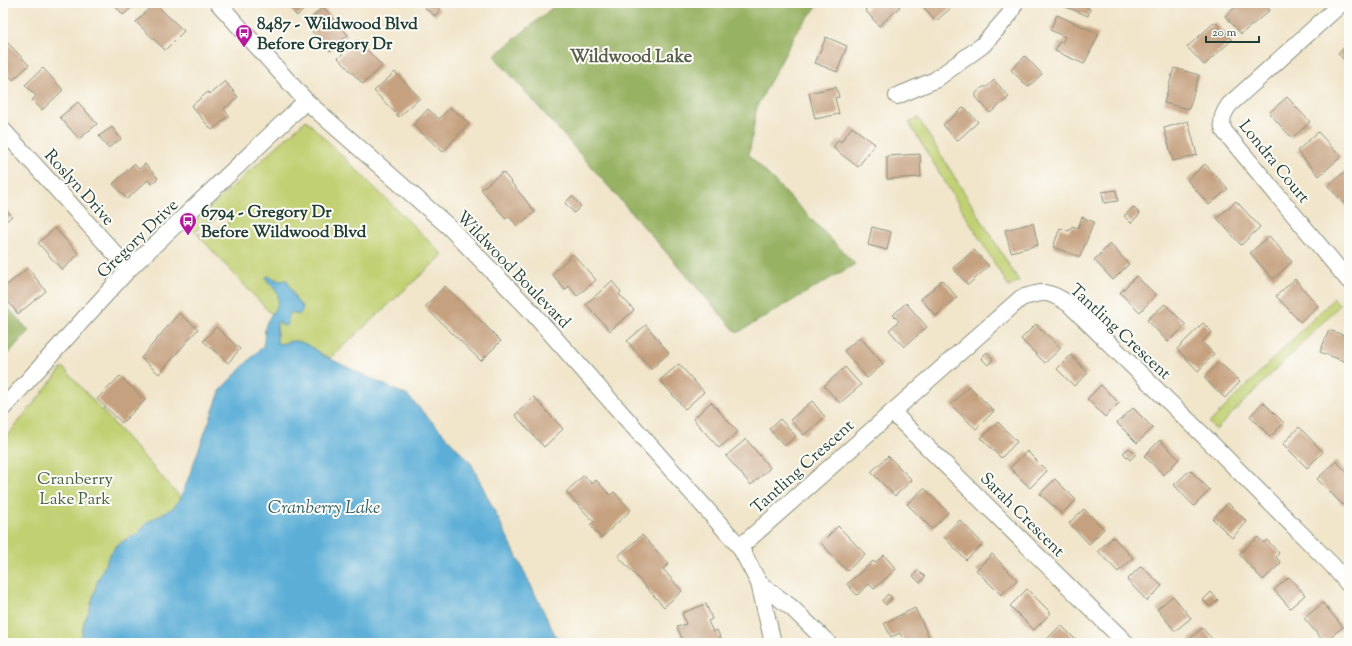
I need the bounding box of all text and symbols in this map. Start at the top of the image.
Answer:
place label: 8487 - Wildwood Blvd Before Gregory Dr [257,13,418,57]
scale bar [1206,18,1259,44]
bus stop icon: 8487 - Wildwood Blvd Before Gregory Dr [234,23,254,48]
text: 20 m [1212,24,1237,42]
district label: Wildwood Lake [570,45,693,71]
street label: Londra Court [1232,115,1315,209]
street label: Roslyn Drive [38,145,119,232]
street label: Gregory Drive [92,194,185,285]
place label: 6794 - Gregory Dr Before Wildwood Blvd [201,201,367,245]
street label: Wildwood Boulevard [450,206,575,335]
bus stop icon: 6794 - Gregory Dr Before Wildwood Blvd [178,211,198,236]
street label: Tantling Crescent [1064,279,1176,386]
street label: Tantling Crescent [747,415,860,520]
park label: Cranberry Lake Park [37,468,114,512]
street label: Sarah Crescent [974,468,1070,563]
water label: Cranberry Lake [268,496,380,522]

